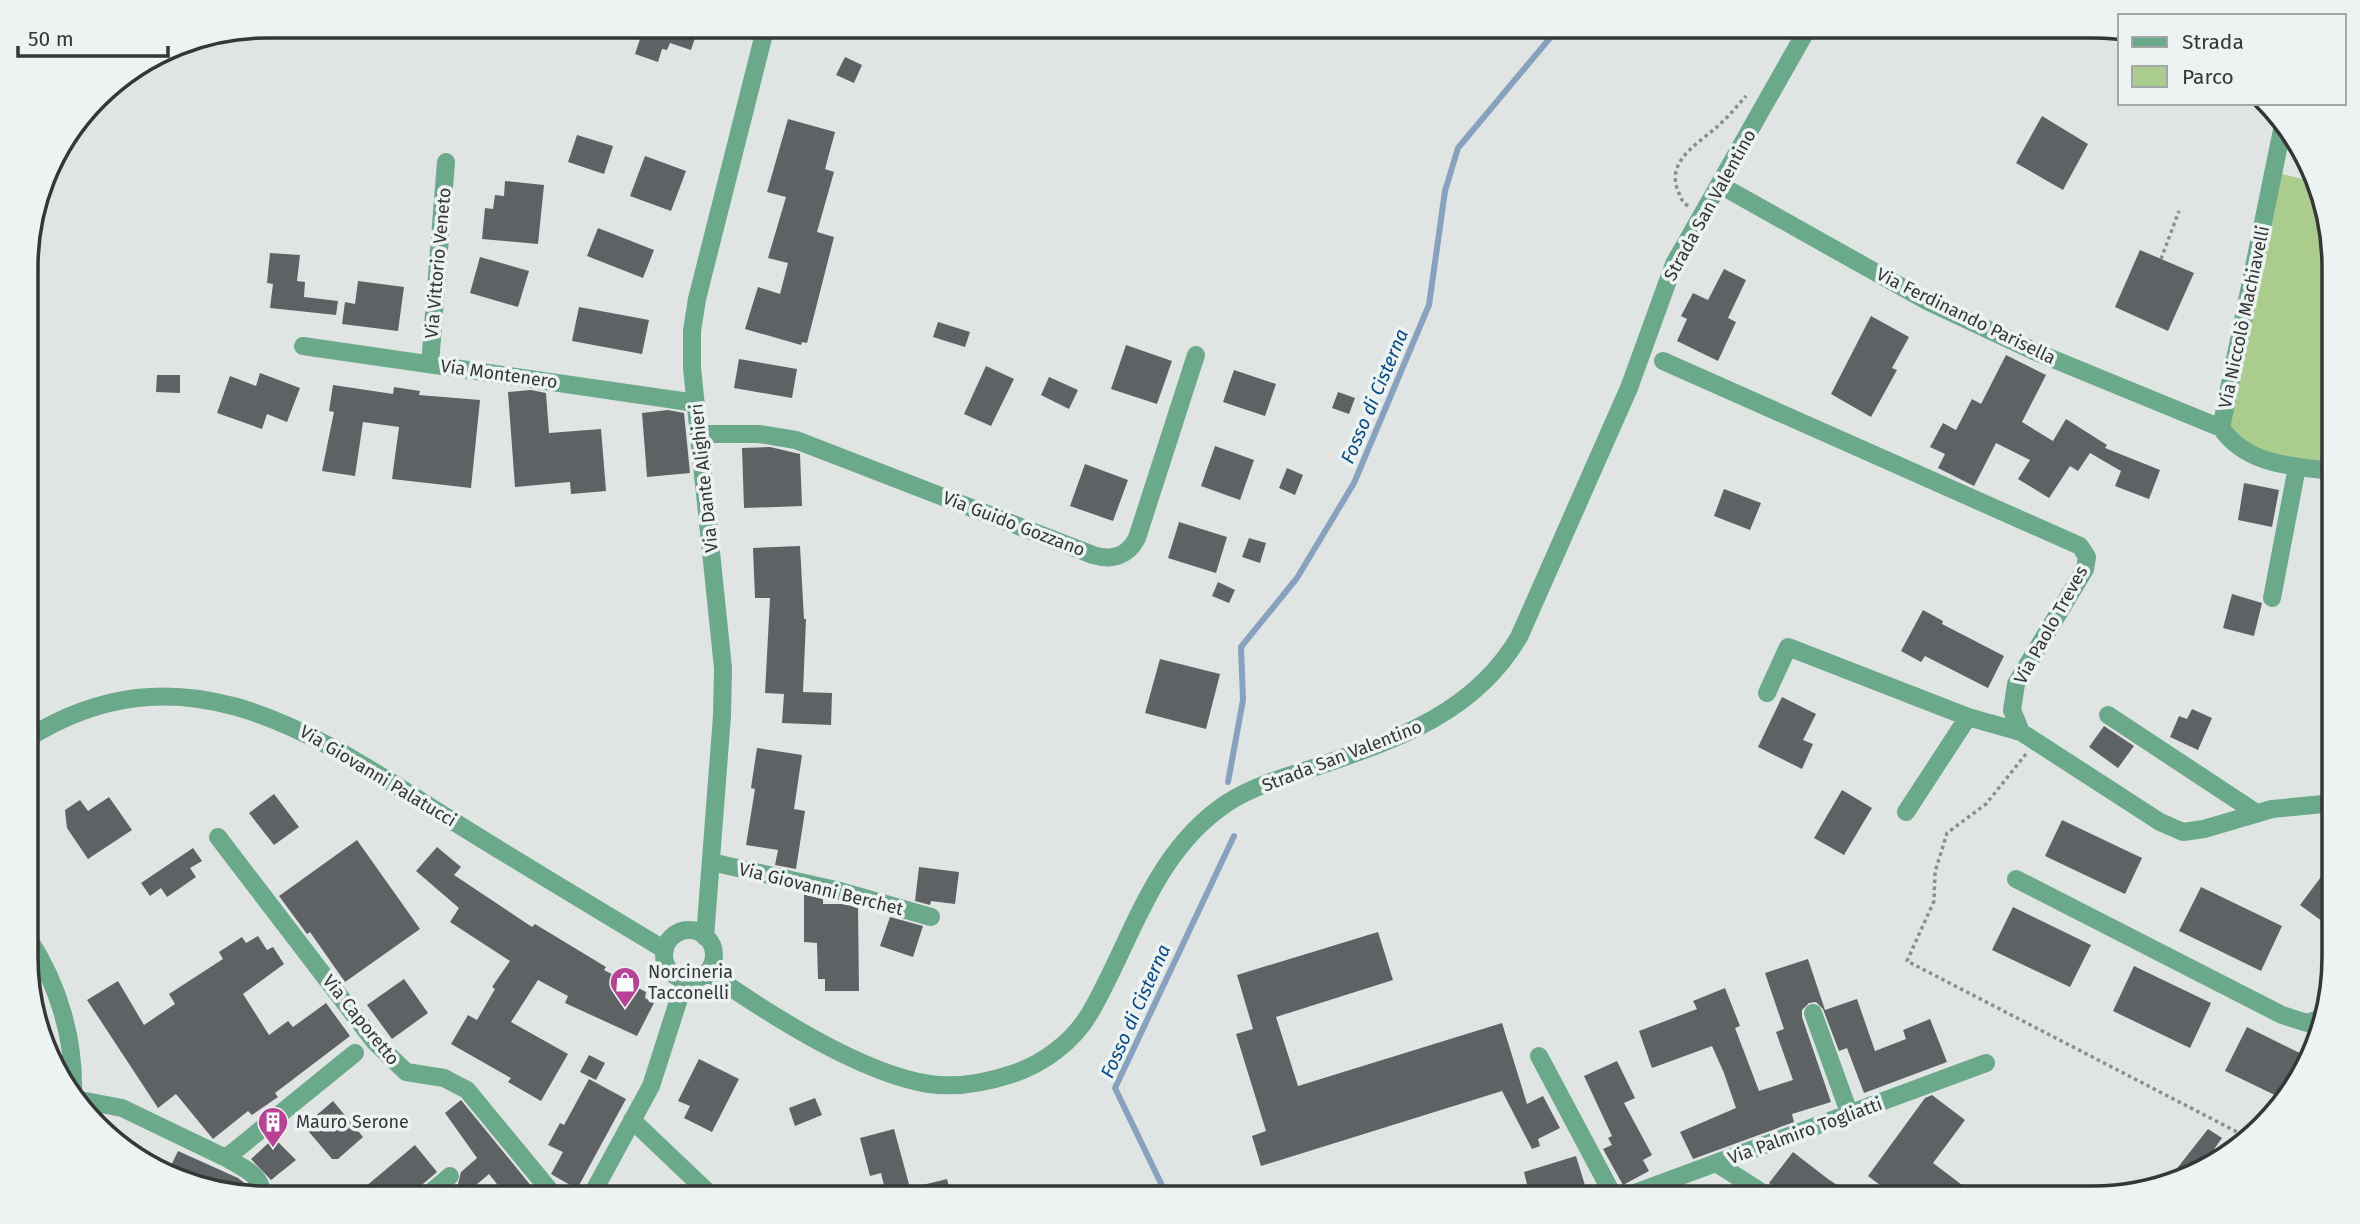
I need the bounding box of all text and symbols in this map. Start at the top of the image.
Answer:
scale bar [18,14,168,58]
legend [2118,14,2346,105]
text: 50 m [28,26,74,52]
text: Strada [2182,29,2244,55]
text: Parco [2182,64,2234,90]
street label: Strada San Valentino [1659,125,1761,285]
street label: Via Vittorio Veneto [420,186,456,340]
street label: Via Niccolò Machiavelli [2214,224,2274,410]
street label: Via Ferdinando Parisella [1873,263,2059,369]
water label: Fosso di Cisterna [1336,325,1413,467]
street label: Via Montenero [439,355,559,393]
street label: Via Dante Alighieri [685,402,723,554]
street label: Via Guido Gozzano [940,487,1088,561]
street label: Via Paolo Treves [2009,562,2093,688]
street label: Strada San Valentino [1259,715,1425,797]
street label: Via Giovanni Palatucci [296,721,460,831]
street label: Via Giovanni Berchet [737,858,906,920]
water label: Fosso di Cisterna [1096,941,1175,1082]
place label: Norcineria Tacconelli [648,961,733,1004]
shop icon: Norcineria Tacconelli [608,965,642,1009]
street label: Via Caporetto [318,970,404,1070]
street label: Via Palmiro Togliatti [1725,1093,1885,1169]
building icon: Mauro Serone [256,1105,290,1149]
place label: Mauro Serone [296,1111,409,1133]

